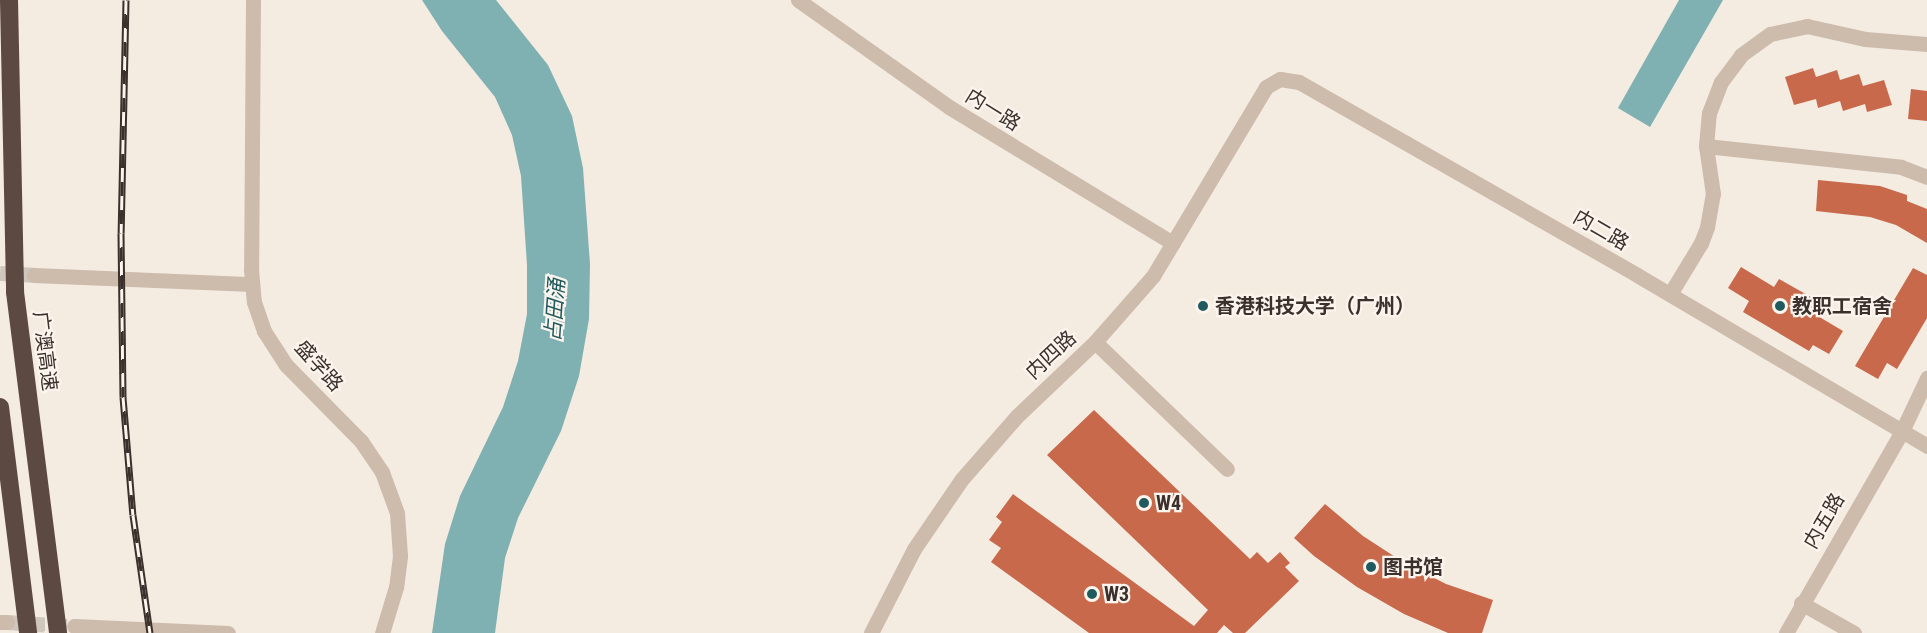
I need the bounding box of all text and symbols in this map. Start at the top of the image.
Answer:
street label: 内一路 [961,84,1025,136]
street label: 内二路 [1569,205,1633,255]
water label: 占田涌 [540,278,570,342]
place label: 香港科技大学（广州） [1215,294,1415,318]
place label: 教职工宿舍 [1792,294,1892,318]
marker: 香港科技大学（广州） [1196,299,1210,313]
marker: 教职工宿舍 [1773,299,1787,313]
street label: 广澳高速 [28,310,62,392]
street label: 内四路 [1021,326,1081,384]
street label: 盛学路 [290,336,348,396]
street label: 内五路 [1799,489,1849,553]
place label: W4 [1156,491,1181,515]
marker: W4 [1137,496,1151,510]
place label: 图书馆 [1383,555,1443,579]
marker: 图书馆 [1364,560,1378,574]
place label: W3 [1104,582,1129,606]
marker: W3 [1085,587,1099,601]

